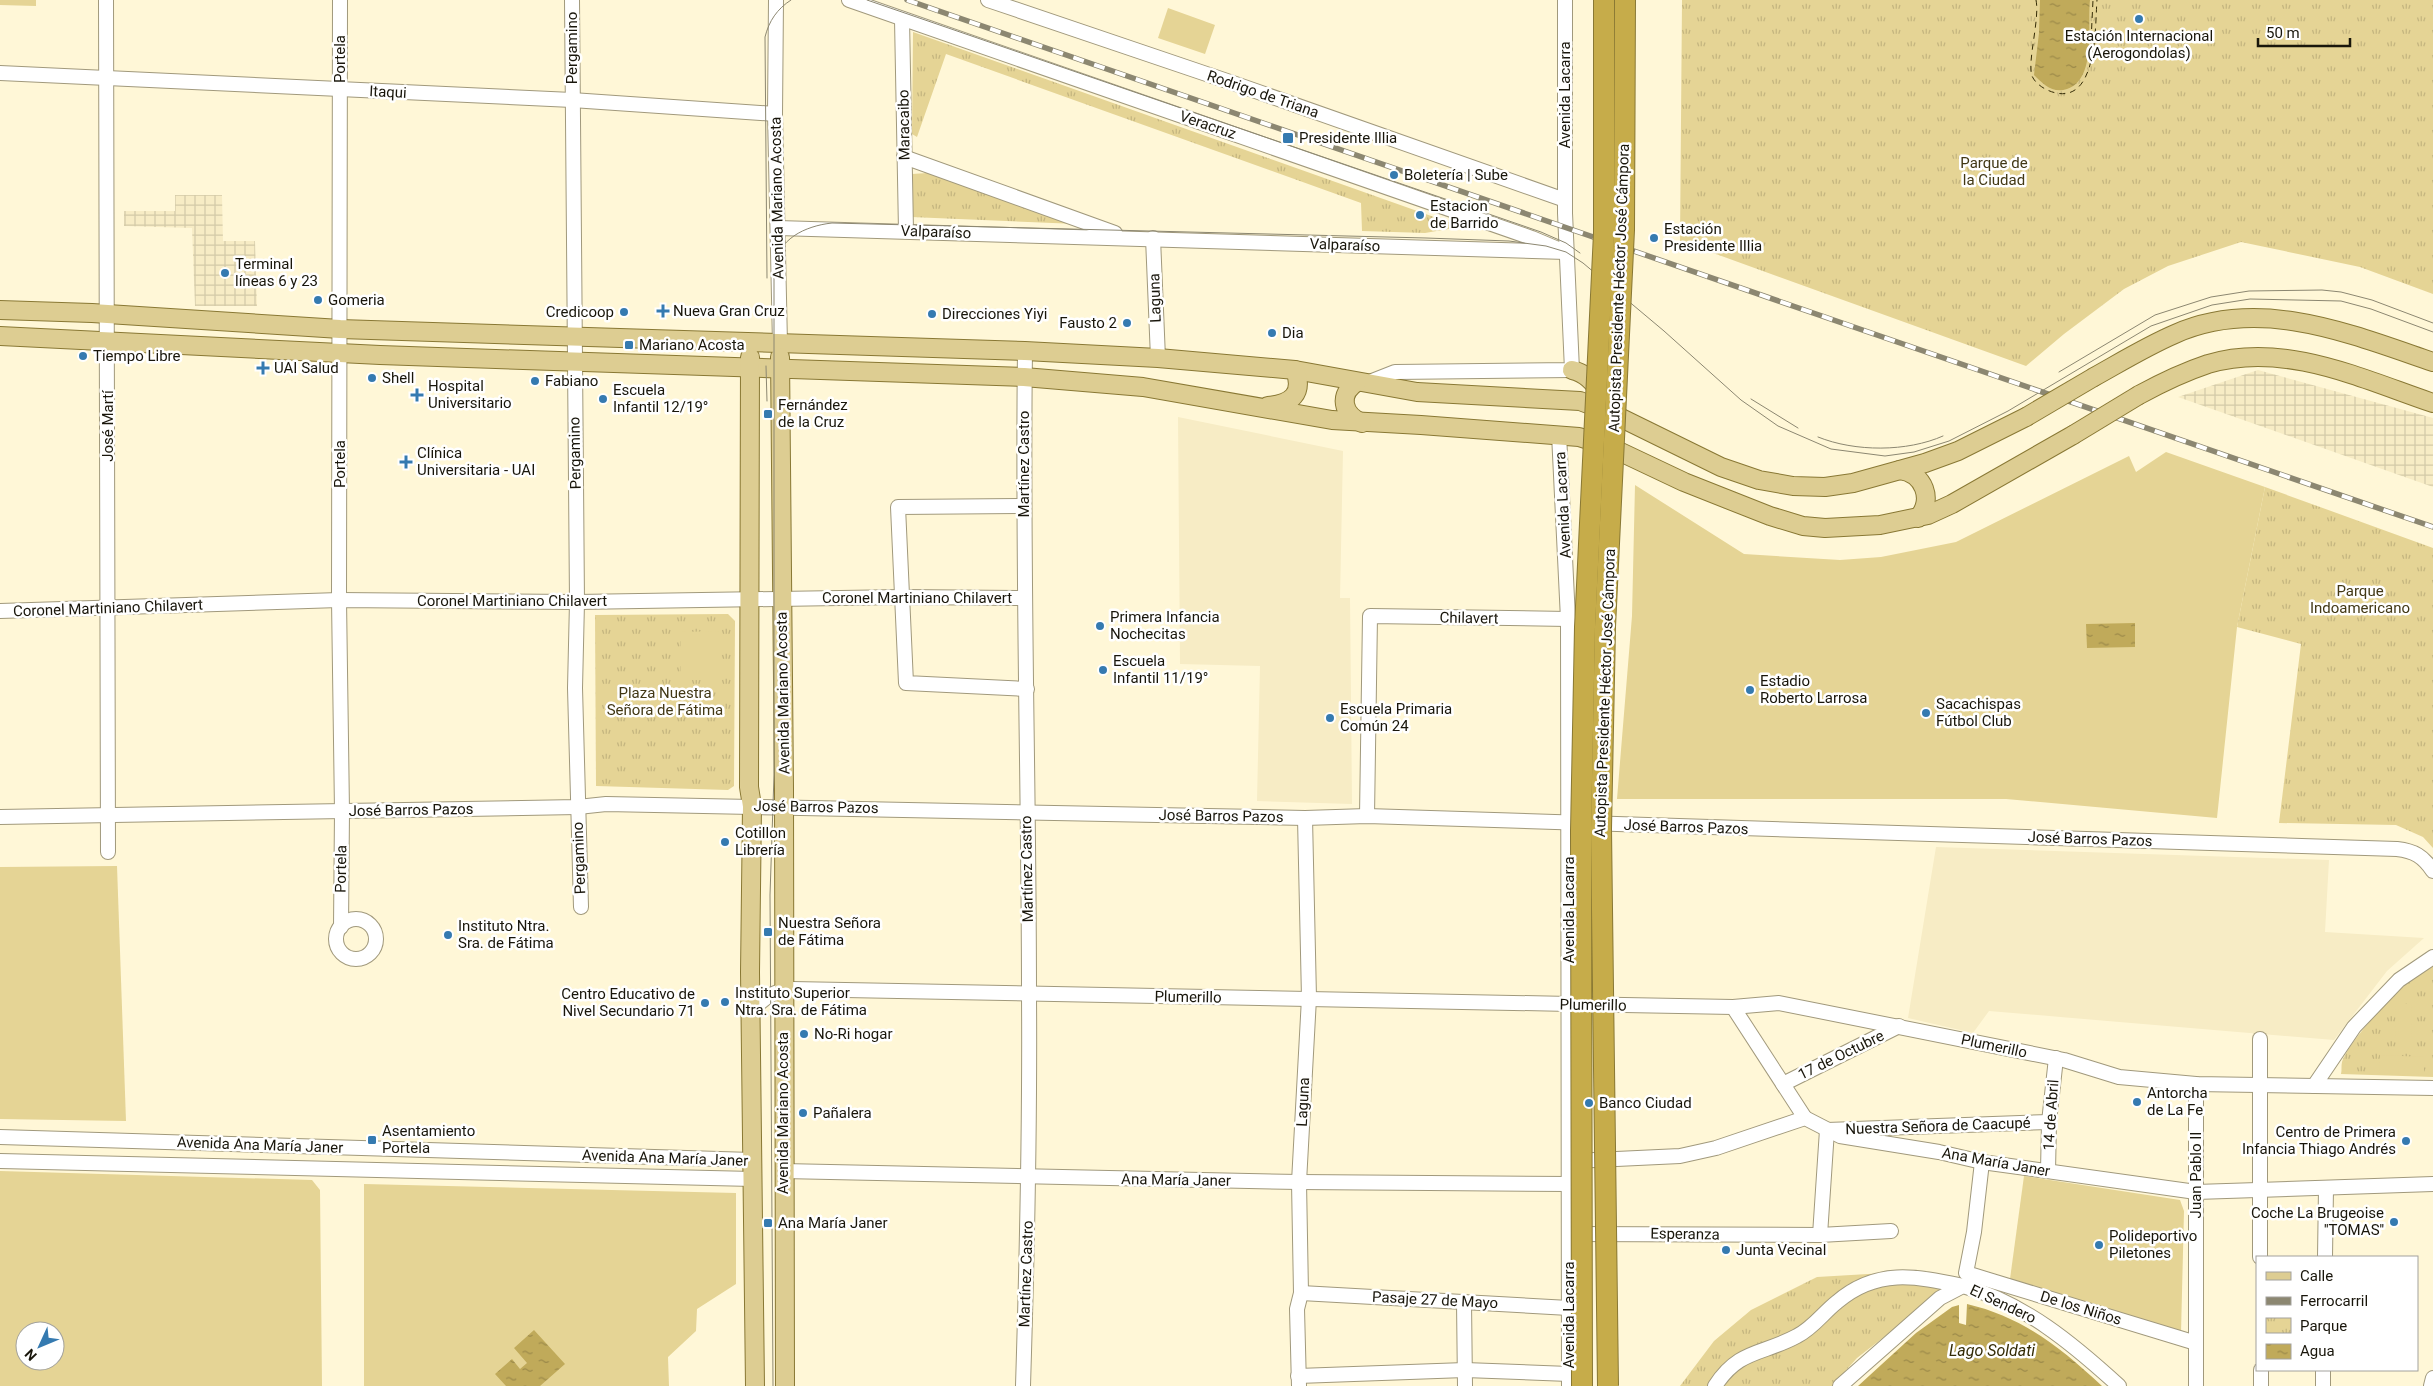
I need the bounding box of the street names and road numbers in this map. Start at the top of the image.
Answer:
street label: Pergamino [563,12,581,84]
street label: Portela [331,35,349,83]
street label: Avenida Lacarra [1556,41,1574,149]
street label: Rodrigo de Triana [1205,66,1321,122]
street label: Itaqui [369,82,407,102]
street label: Maracaibo [894,89,914,161]
street label: Veracruz [1177,107,1239,143]
street label: Avenida Mariano Acosta [767,117,787,279]
street label: Autopista Presidente Héctor José Cámpora [1605,143,1633,433]
street label: Valparaíso [900,222,972,242]
street label: Valparaíso [1309,235,1381,255]
street label: Laguna [1145,273,1165,323]
street label: José Martí [99,389,117,462]
street label: Martínez Castro [1015,411,1033,517]
street label: Pergamino [565,417,585,489]
street label: Portela [331,440,349,488]
street label: Avenida Lacarra [1551,451,1575,559]
street label: Autopista Presidente Héctor José Cámpora [1591,548,1619,838]
street label: Coronel Martiniano Chilavert [822,589,1012,607]
street label: Coronel Martiniano Chilavert [417,592,607,610]
street label: Coronel Martiniano Chilavert [13,596,203,620]
street label: Chilavert [1439,608,1499,628]
street label: Avenida Mariano Acosta [773,612,793,774]
street label: José Barros Pazos [753,797,879,817]
street label: José Barros Pazos [348,800,474,820]
street label: José Barros Pazos [1158,806,1284,826]
street label: Martínez Castro [1017,815,1037,923]
street label: José Barros Pazos [1623,816,1749,838]
street label: Pergamino [569,821,589,895]
street label: José Barros Pazos [2027,828,2153,850]
street label: Portela [332,845,350,893]
street label: Avenida Lacarra [1560,856,1578,964]
street label: Plumerillo [1154,987,1222,1007]
street label: Plumerillo [1559,995,1627,1015]
street label: 17 de Octubre [1795,1026,1887,1084]
street label: Plumerillo [1959,1030,2029,1062]
street label: Avenida Mariano Acosta [774,1032,792,1194]
street label: Laguna [1293,1077,1313,1127]
street label: 14 de Abril [2040,1079,2062,1151]
street label: Nuestra Señora de Caacupé [1845,1114,2031,1138]
street label: Juan Pablo II [2187,1132,2205,1218]
street label: Avenida Ana María Janer [177,1133,343,1157]
street label: Ana María Janer [1940,1144,2052,1180]
street label: Avenida Ana María Janer [582,1146,748,1170]
street label: Ana María Janer [1121,1170,1231,1190]
street label: Martínez Castro [1015,1220,1037,1328]
street label: Esperanza [1650,1224,1720,1244]
street label: Avenida Lacarra [1560,1261,1578,1369]
street label: El Sendero [1967,1281,2039,1327]
street label: De los Niños [2038,1287,2124,1329]
street label: Pasaje 27 de Mayo [1372,1288,1498,1312]

